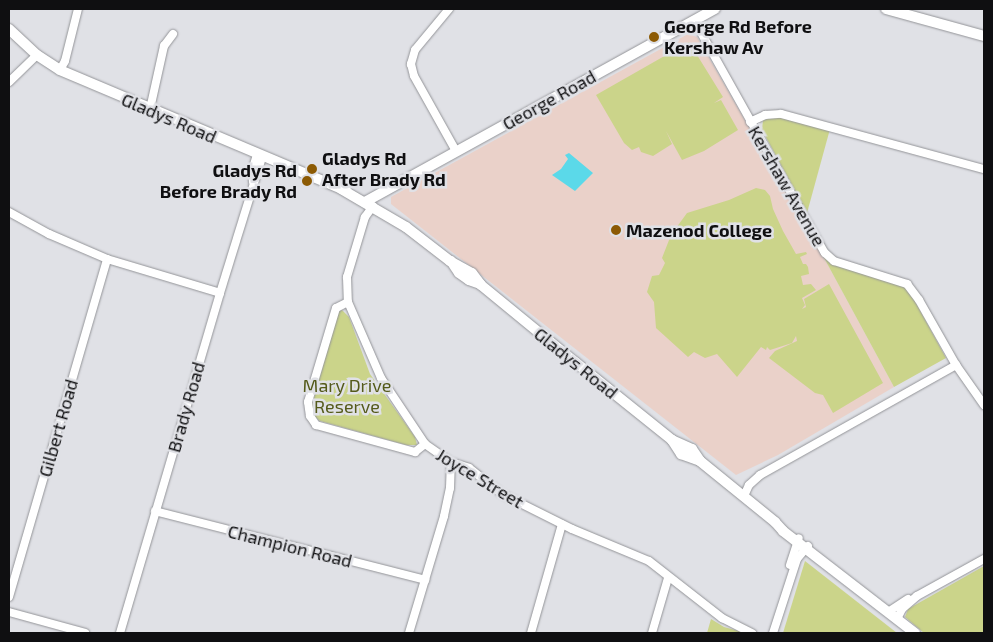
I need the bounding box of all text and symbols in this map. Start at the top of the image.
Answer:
place label: George Rd Before Kershaw Av [664,16,812,58]
marker: George Rd Before Kershaw Av [648,31,660,43]
street label: George Road [499,65,599,135]
street label: Gladys Road [118,88,220,148]
street label: Kershaw Avenue [744,122,830,250]
place label: Gladys Rd After Brady Rd [322,148,447,190]
place label: Gladys Rd Before Brady Rd [159,160,297,202]
marker: Gladys Rd After Brady Rd [306,163,318,175]
marker: Gladys Rd Before Brady Rd [301,175,313,187]
place label: Mazenod College [626,219,772,241]
marker: Mazenod College [610,224,622,236]
street label: Gladys Road [530,323,622,403]
street label: Brady Road [163,359,209,455]
park label: Mary Drive Reserve [302,375,392,418]
street label: Gilbert Road [34,377,82,479]
street label: Joyce Street [432,444,528,512]
street label: Champion Road [226,520,354,572]

